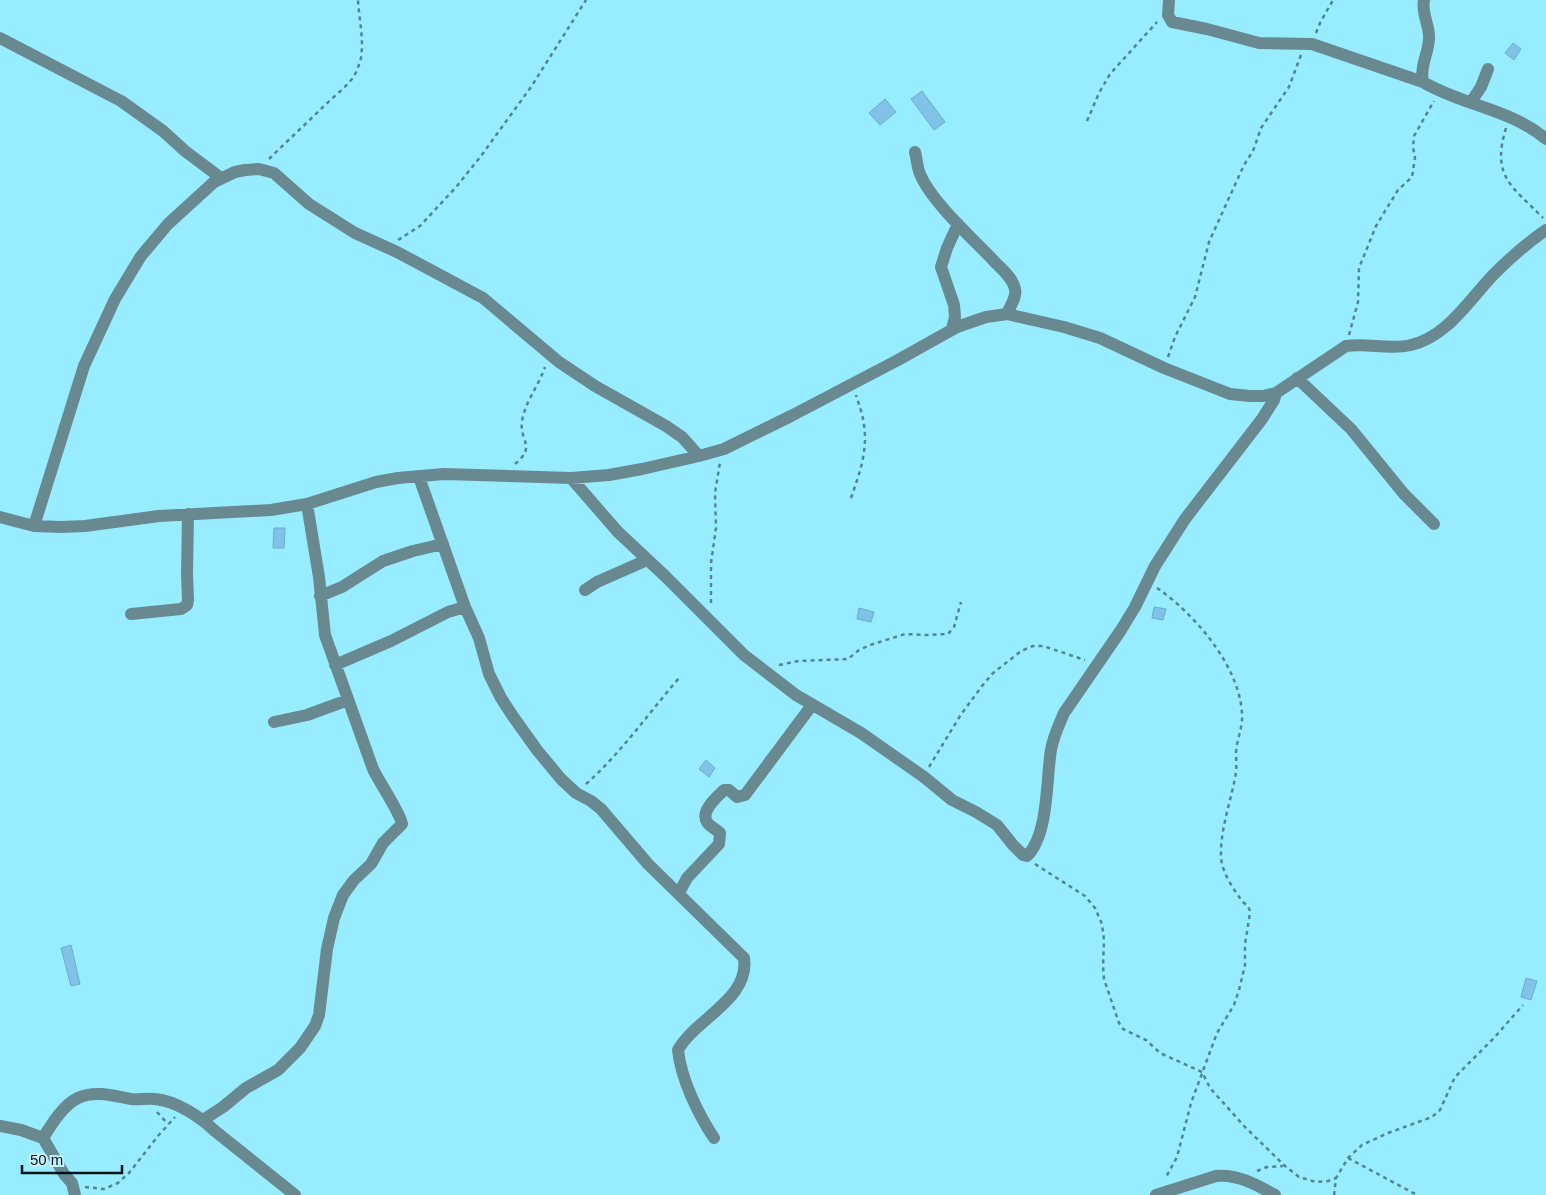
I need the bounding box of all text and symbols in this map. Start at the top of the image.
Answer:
scale bar [22,1142,122,1174]
text: 50 m [30,1151,63,1168]

